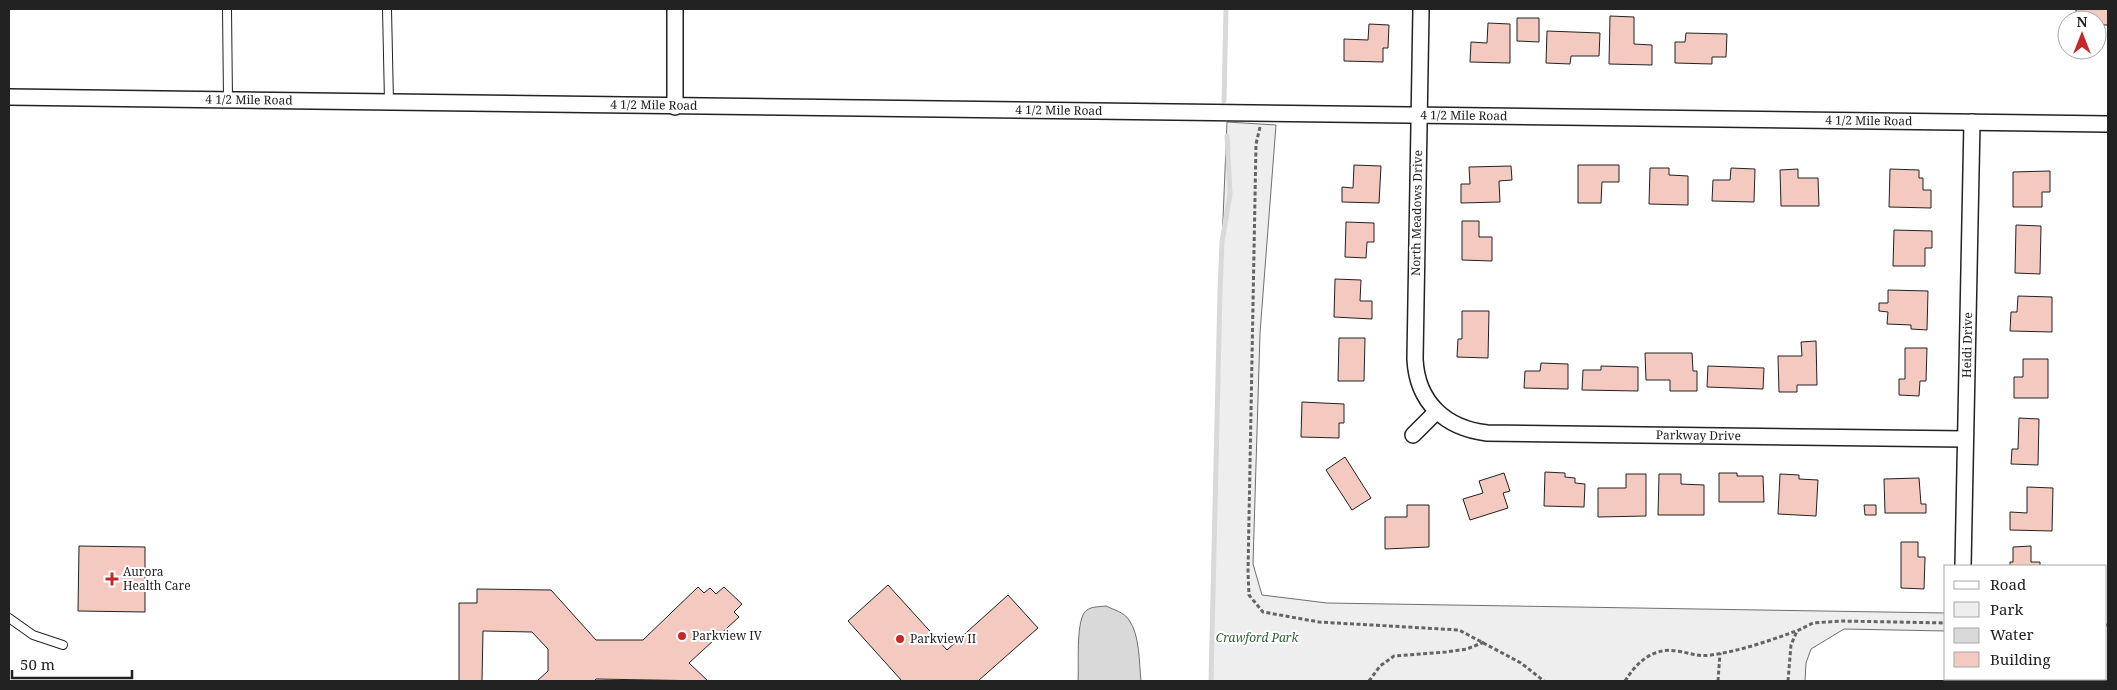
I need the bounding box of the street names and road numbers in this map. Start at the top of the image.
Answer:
street label: 4 1/2 Mile Road [205,91,293,109]
street label: 4 1/2 Mile Road [610,96,698,114]
street label: 4 1/2 Mile Road [1015,101,1103,119]
street label: 4 1/2 Mile Road [1420,106,1508,124]
street label: 4 1/2 Mile Road [1825,111,1913,129]
street label: North Meadows Drive [1407,150,1426,276]
street label: Heidi Drive [1958,312,1976,378]
street label: Parkway Drive [1656,426,1741,444]

